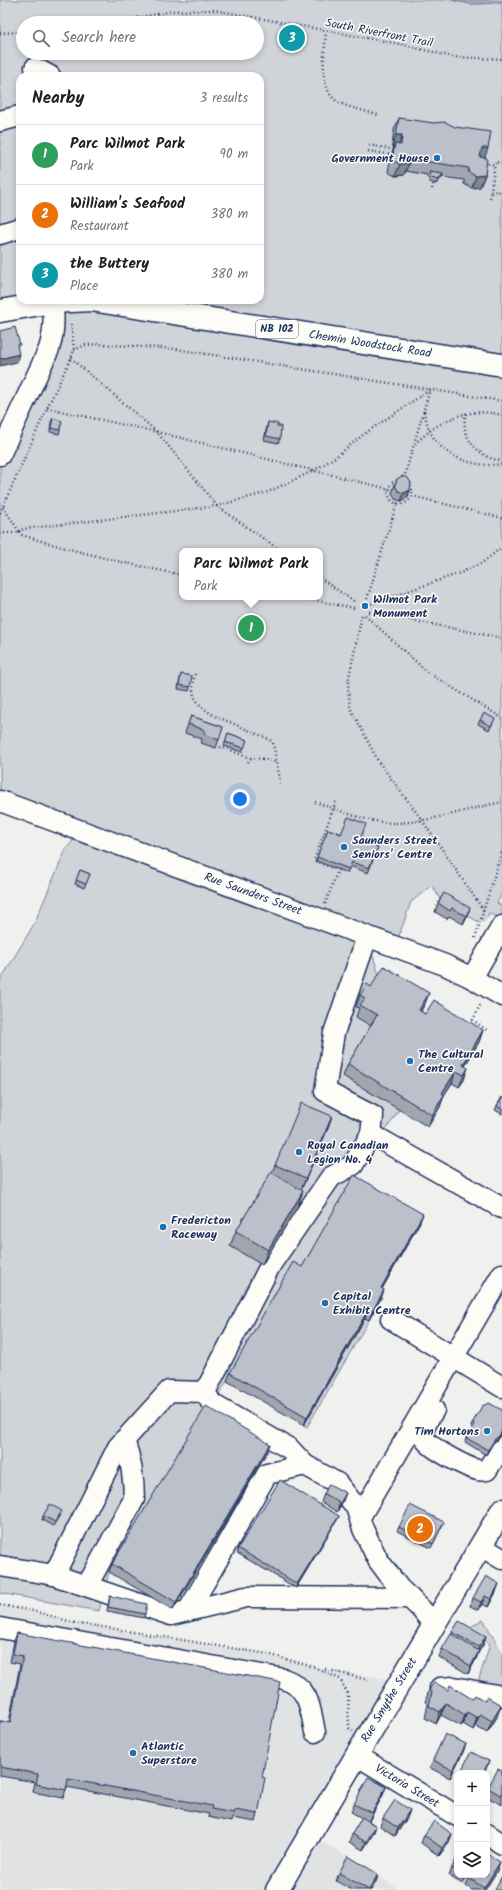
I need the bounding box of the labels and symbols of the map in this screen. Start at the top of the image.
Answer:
street label: South Riverfront Trail [324,13,435,53]
pin: 3 [279,23,305,53]
place label: Government House [332,149,429,168]
marker: Government House [432,153,442,163]
road number: NB 102 [256,320,298,338]
street label: Chemin Woodstock Road [307,325,434,363]
place label: Wilmot Park Monument [373,590,438,623]
marker: Wilmot Park Monument [360,601,370,611]
pin: 1 [238,613,264,643]
your location [230,789,250,809]
place label: Saunders Street Seniors' Centre [352,831,438,864]
marker: Saunders Street Seniors' Centre [339,842,349,852]
street label: Rue Saunders Street [201,867,305,921]
place label: The Cultural Centre [418,1045,484,1078]
marker: The Cultural Centre [405,1056,415,1066]
place label: Royal Canadian Legion No. 4 [307,1136,389,1169]
marker: Royal Canadian Legion No. 4 [294,1147,304,1157]
place label: Fredericton Raceway [171,1211,231,1244]
marker: Fredericton Raceway [158,1222,168,1232]
place label: Capital Exhibit Centre [333,1287,411,1320]
marker: Capital Exhibit Centre [320,1298,330,1308]
place label: Tim Hortons [414,1422,479,1441]
marker: Tim Hortons [482,1426,492,1436]
pin: 2 [407,1514,433,1544]
street label: Rue Smythe Street [356,1654,422,1746]
place label: Atlantic Superstore [141,1737,197,1770]
marker: Atlantic Superstore [128,1748,138,1758]
street label: Victoria Street [371,1759,443,1813]

